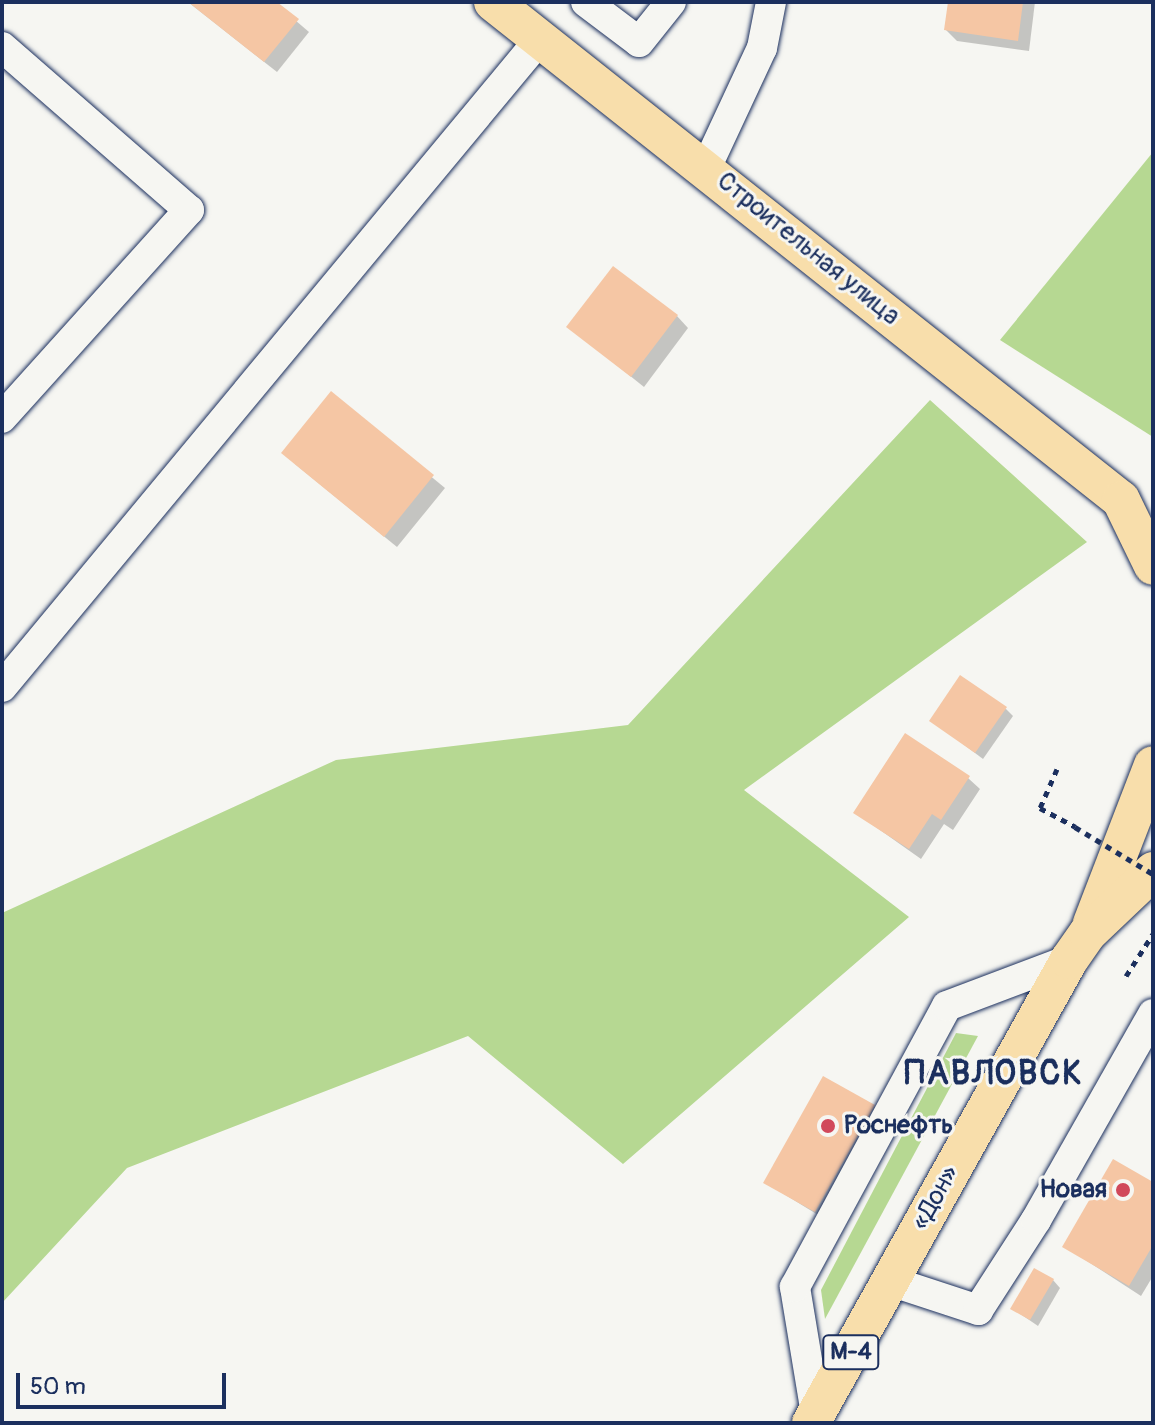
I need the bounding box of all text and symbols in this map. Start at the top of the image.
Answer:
street label: Строительная улица [710,166,906,332]
district label: ПАВЛОВСК [904,1054,1084,1094]
place label: Роснефть [844,1110,953,1142]
marker: Роснефть [819,1117,837,1135]
street label: «Дон» [906,1160,966,1236]
place label: Новая [1039,1174,1107,1206]
marker: Новая [1114,1181,1132,1199]
road number: М-4 [821,1332,881,1372]
scale bar [20,1357,230,1407]
text: 50 m [30,1372,86,1401]

